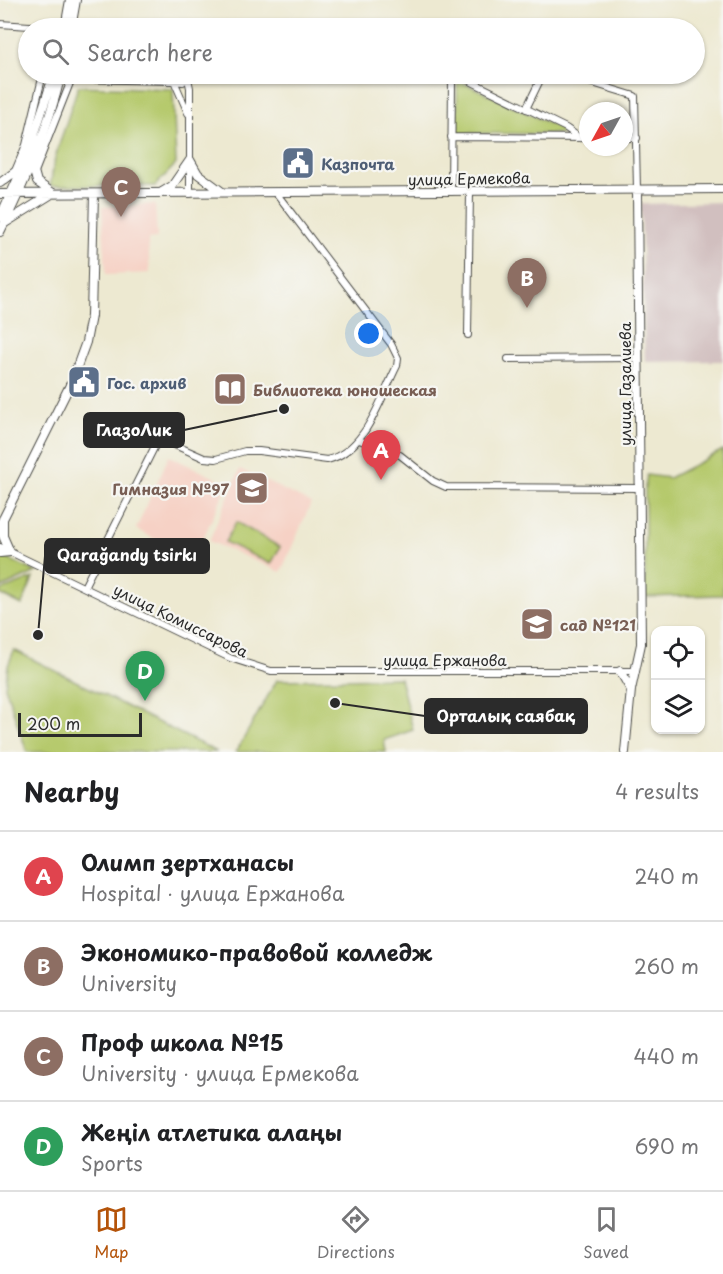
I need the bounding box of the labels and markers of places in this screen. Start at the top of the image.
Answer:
public building icon: Казпочта [280,145,316,181]
place label: Казпочта [321,152,395,175]
pin: C [102,168,140,217]
pin: B [508,258,546,308]
public building icon: Гос. архив [66,364,102,400]
place label: Гос. архив [107,371,186,394]
library icon: Библиотека юношеская [212,371,248,407]
place label: Библиотека юношеская [253,378,437,401]
callout: ГлазоЛик [84,413,184,447]
pin: A [362,430,400,480]
school or university icon: Гимназия №97 [234,470,270,506]
place label: Гимназия №97 [112,477,229,500]
callout: Qarağandy tsirkı [45,539,209,573]
school or university icon: сад №121 [519,606,555,642]
place label: сад №121 [560,613,636,636]
pin: D [126,652,164,701]
callout: Орталық саябақ [425,699,587,733]

